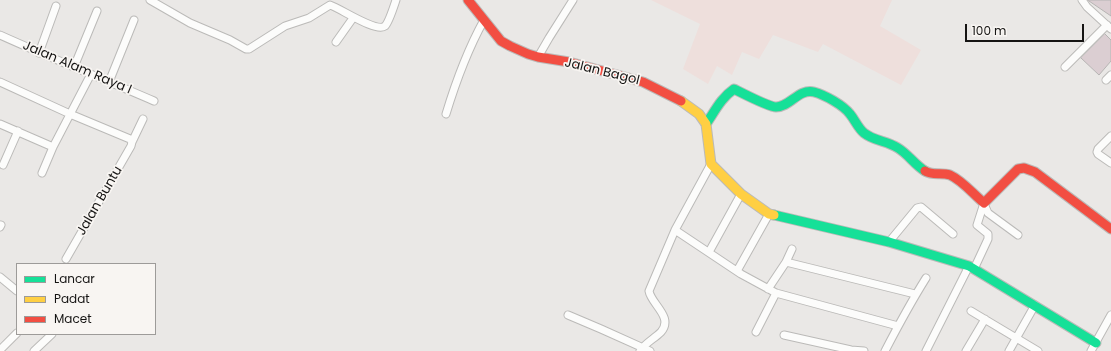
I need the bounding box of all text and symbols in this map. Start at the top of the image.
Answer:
scale bar [967,16,1086,42]
text: 100 m [972,22,1006,39]
street label: Jalan Alam Raya I [20,38,134,98]
street label: Jalan Bagol [563,55,641,89]
street label: Jalan Buntu [74,164,126,238]
legend [16,263,156,335]
text: Lancar [54,270,95,287]
text: Padat [54,290,90,307]
text: Macet [54,310,92,327]

